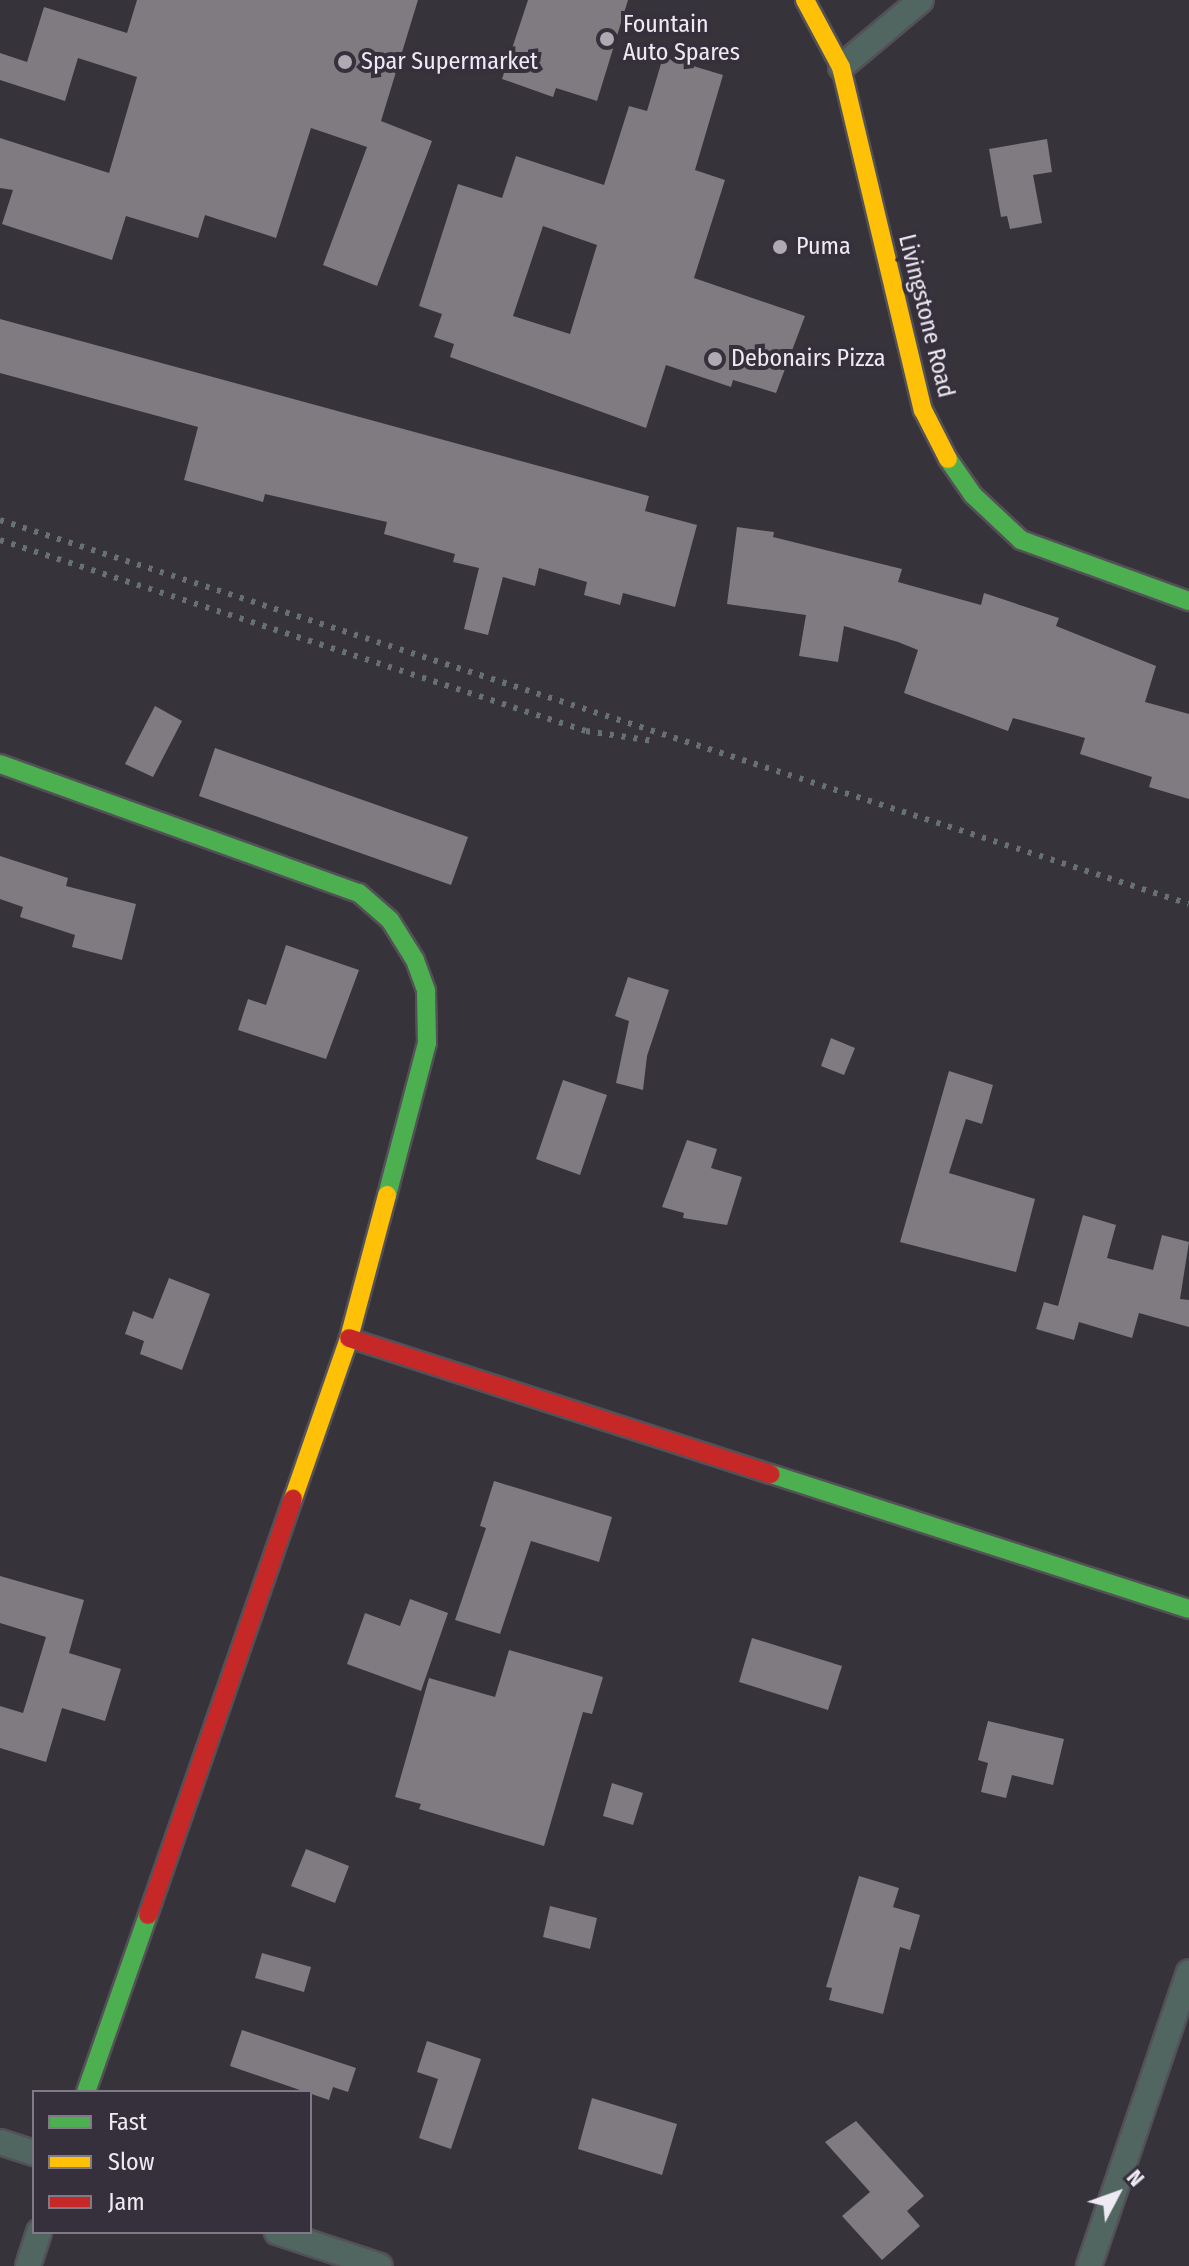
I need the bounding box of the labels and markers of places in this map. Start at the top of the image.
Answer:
place label: Fountain Auto Spares [623,11,740,67]
marker: Fountain Auto Spares [598,30,616,48]
place label: Spar Supermarket [361,48,538,76]
marker: Spar Supermarket [336,53,354,71]
place label: Puma [796,233,851,261]
marker: Puma [771,238,789,256]
place label: Debonairs Pizza [731,345,886,373]
marker: Debonairs Pizza [706,350,724,368]

